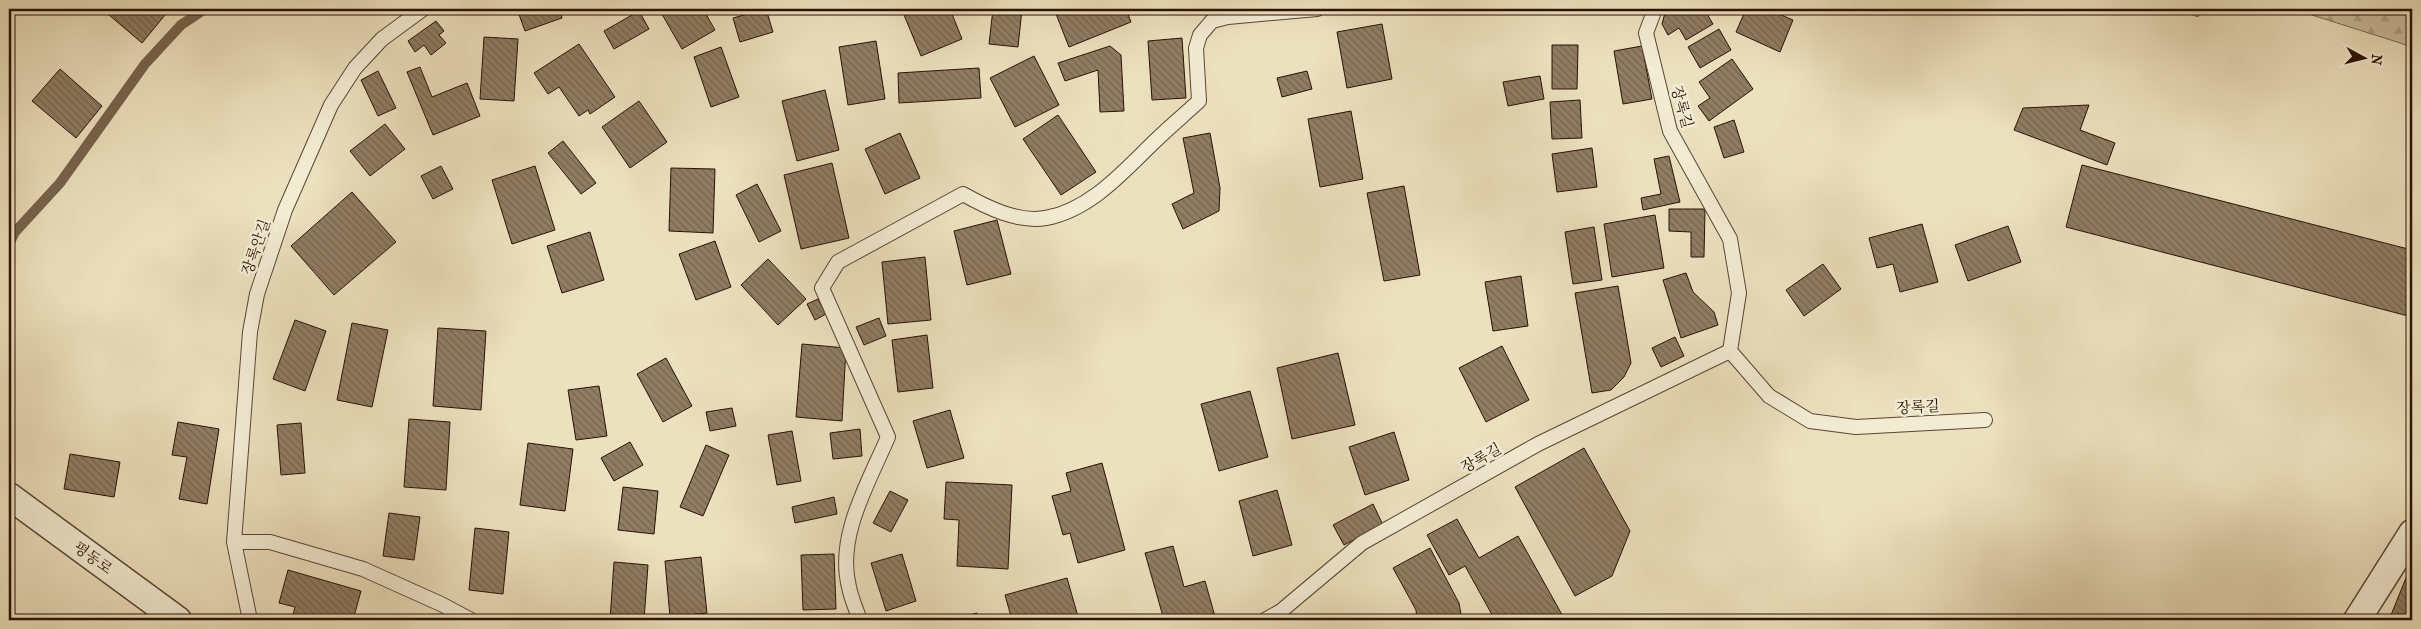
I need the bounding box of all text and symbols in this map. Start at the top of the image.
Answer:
north arrow [2338,32,2388,82]
text: N [2367,53,2385,66]
street label: 장록길 [1667,84,1697,130]
street label: 장록안길 [238,217,274,277]
street label: 장록길 [1896,397,1940,417]
street label: 장록길 [1458,440,1504,476]
street label: 평동로 [70,538,116,578]

